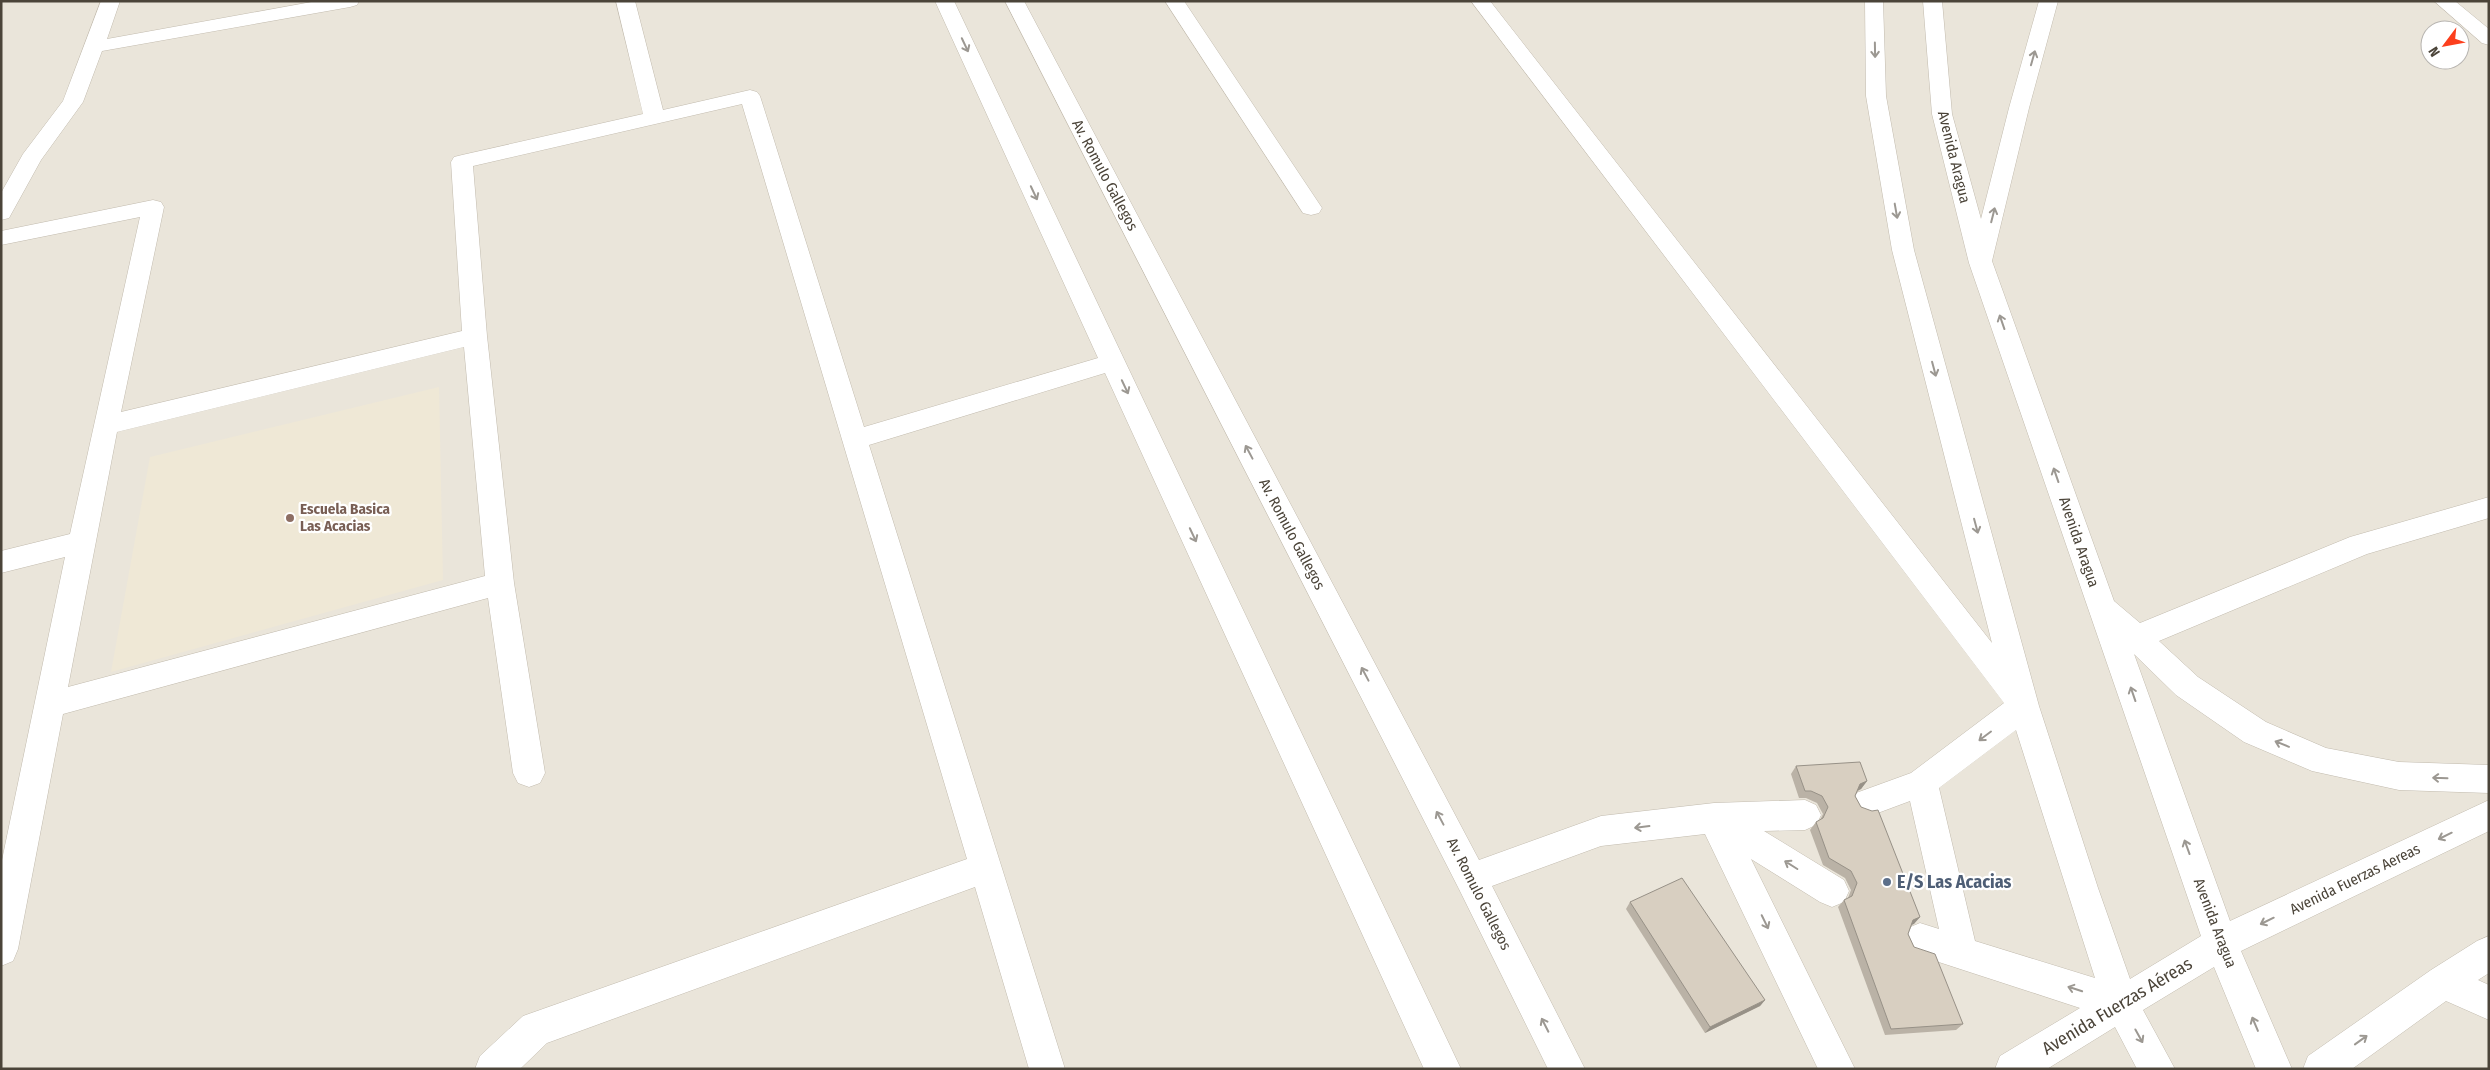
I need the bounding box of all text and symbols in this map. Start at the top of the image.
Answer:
north arrow [2420,20,2470,70]
one-way arrow [961,37,970,52]
one-way arrow [1870,42,1880,58]
text: N [2425,44,2444,60]
one-way arrow [2029,50,2038,66]
street label: Avenida Aragua [1934,109,1974,205]
street label: Av. Romulo Gallegos [1068,116,1142,234]
one-way arrow [1029,185,1039,200]
one-way arrow [1892,202,1902,218]
one-way arrow [1989,208,1998,224]
one-way arrow [1997,314,2006,330]
one-way arrow [1930,360,1939,376]
one-way arrow [1120,379,1130,394]
one-way arrow [1244,445,1253,460]
one-way arrow [2051,468,2060,483]
street label: Av. Romulo Gallegos [1255,475,1329,593]
street label: Avenida Aragua [2055,494,2103,590]
place label: Escuela Basica Las Acacias [300,500,391,535]
marker: Escuela Basica Las Acacias [284,512,296,524]
one-way arrow [1971,517,1981,533]
one-way arrow [1189,527,1199,542]
one-way arrow [1360,666,1370,681]
one-way arrow [2128,687,2137,703]
one-way arrow [1978,731,1992,741]
one-way arrow [2275,739,2291,748]
one-way arrow [2432,773,2448,782]
one-way arrow [1435,810,1445,825]
one-way arrow [1635,822,1651,832]
one-way arrow [2438,832,2453,841]
street label: Av. Romulo Gallegos [1443,835,1515,953]
one-way arrow [2182,840,2191,856]
street label: Avenida Fuerzas Aereas [2287,840,2423,918]
one-way arrow [1784,860,1798,870]
place label: E/S Las Acacias [1897,871,2012,893]
marker: E/S Las Acacias [1881,876,1893,888]
street label: Avenida Aragua [2190,876,2240,970]
one-way arrow [1761,914,1770,929]
one-way arrow [2259,916,2274,926]
street label: Avenida Fuerzas Aéreas [2038,952,2196,1060]
one-way arrow [2067,983,2083,993]
one-way arrow [2250,1017,2260,1032]
one-way arrow [1540,1018,1549,1033]
one-way arrow [2135,1028,2144,1043]
one-way arrow [2354,1035,2368,1045]

